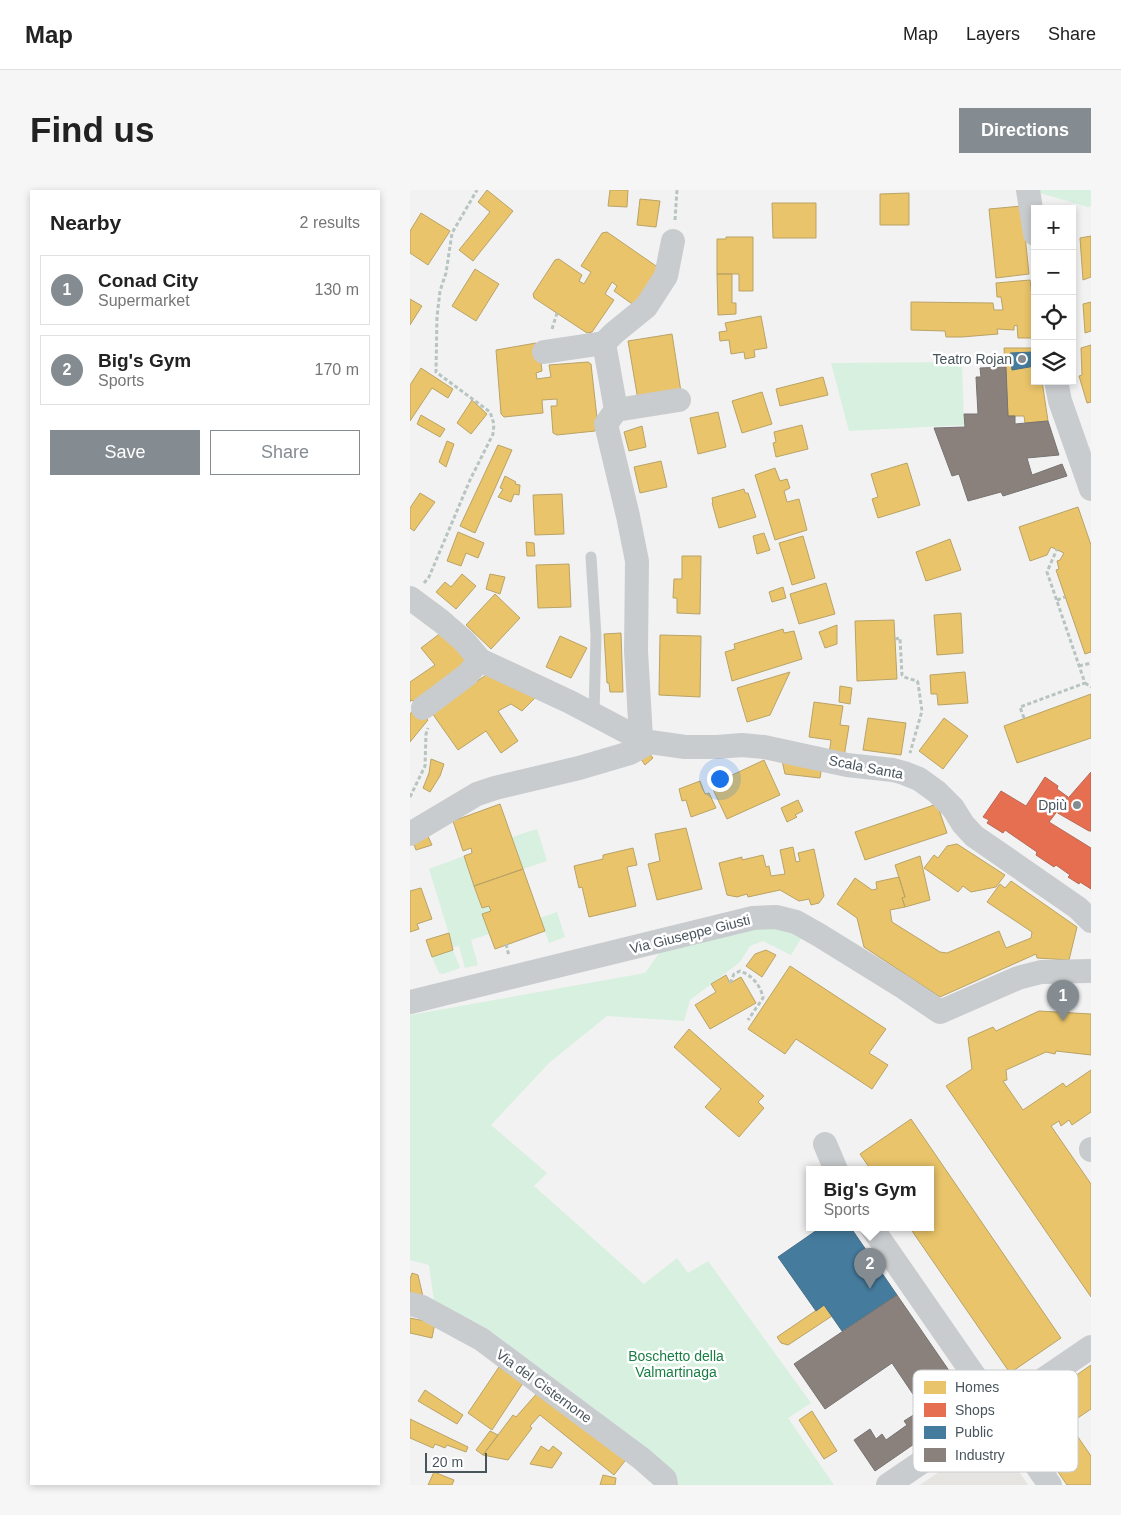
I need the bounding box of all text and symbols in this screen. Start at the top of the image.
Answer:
text: Map [25,21,73,48]
text: Map [903,24,938,44]
text: Layers [966,24,1020,44]
text: Share [1048,24,1096,44]
button: Directions [959,108,1091,153]
text: Find us [30,110,154,149]
map controls [1031,205,1076,385]
button: + [1031,205,1076,250]
text: Nearby [50,211,121,234]
text: 2 results [300,214,360,231]
button: − [1031,250,1076,295]
text: Conad City [98,270,198,291]
text: 1 [63,281,71,298]
text: 130 m [315,281,359,298]
text: Supermarket [98,292,190,309]
button: locate [1031,295,1076,340]
button: layers [1031,340,1076,385]
text: Big's Gym [98,350,191,371]
place label: Teatro Rojan [933,351,1012,367]
marker: Teatro Rojan [1016,353,1028,365]
text: 2 [63,361,71,378]
text: 170 m [315,361,359,378]
text: Sports [98,372,144,389]
button: Save [50,430,200,475]
button: Share [210,430,360,475]
street label: Scala Santa [827,752,905,782]
your location [707,766,733,792]
place label: Dpiù [1038,797,1067,813]
marker: Dpiù [1071,799,1083,811]
street label: Via Giuseppe Giusti [628,911,752,957]
pin: 1 [1047,980,1079,1021]
popup [806,1166,934,1231]
text: Big's Gym [823,1179,917,1200]
text: Sports [823,1201,870,1218]
pin: 2 [854,1248,886,1289]
street label: Via del Cisternone [493,1346,595,1426]
park label: Boschetto della Valmartinaga [628,1348,724,1380]
legend [913,1370,1078,1472]
text: Homes [955,1379,999,1395]
text: Shops [955,1402,995,1418]
text: Public [955,1424,993,1440]
text: Industry [955,1447,1005,1463]
scale bar [425,1450,488,1473]
text: 20 m [432,1454,463,1470]

